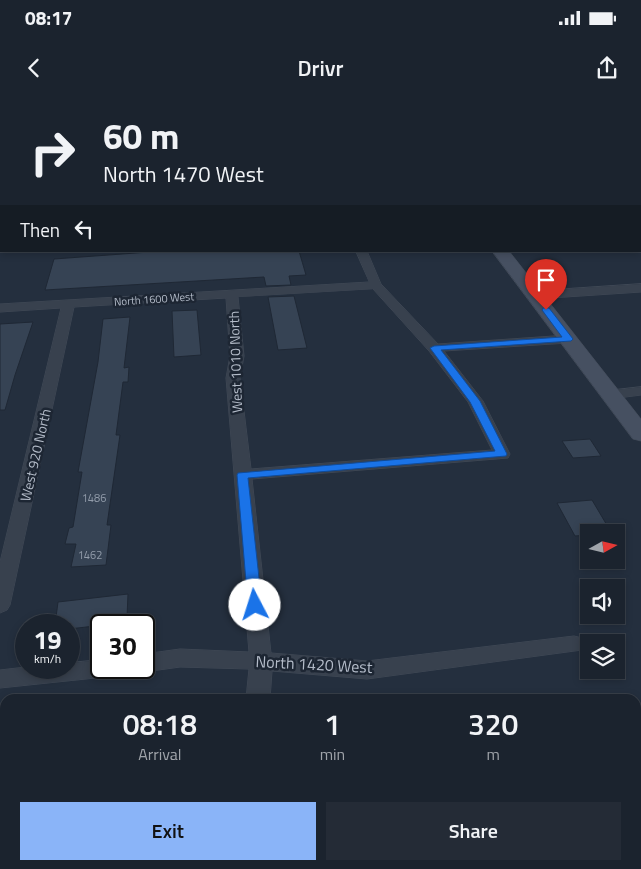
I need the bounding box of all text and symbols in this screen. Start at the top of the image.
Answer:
text: 08:17 [25,3,72,32]
text: Drivr [297,51,344,85]
icon: back [20,54,48,82]
icon: share [593,54,621,82]
text: 60 m [103,109,179,163]
icon: right [20,120,85,185]
text: North 1470 West [103,157,264,191]
text: Then [20,215,60,244]
icon: left [70,215,98,243]
pin [525,259,567,310]
icon: arrive [532,266,560,294]
street label: North 1600 West [113,288,195,310]
street label: West 1010 North [223,311,247,413]
street label: West 920 North [14,407,56,503]
house number: 1486 [82,490,106,506]
north arrow [580,524,625,569]
map controls [580,524,625,679]
house number: 1462 [78,547,102,563]
position arrow [228,578,280,630]
button: sound [580,579,625,624]
speed limit sign: 30 [90,614,155,679]
text: 19 [33,621,62,659]
button: layers [580,634,625,679]
text: km/h [34,649,61,668]
street label: North 1420 West [255,649,373,679]
text: 08:18 [123,701,197,747]
text: 1 [324,701,341,747]
text: 320 [468,701,518,747]
text: Arrival [138,742,182,766]
text: min [320,742,345,766]
text: m [486,742,500,766]
button: Exit [20,802,316,860]
button: Share [326,802,621,860]

